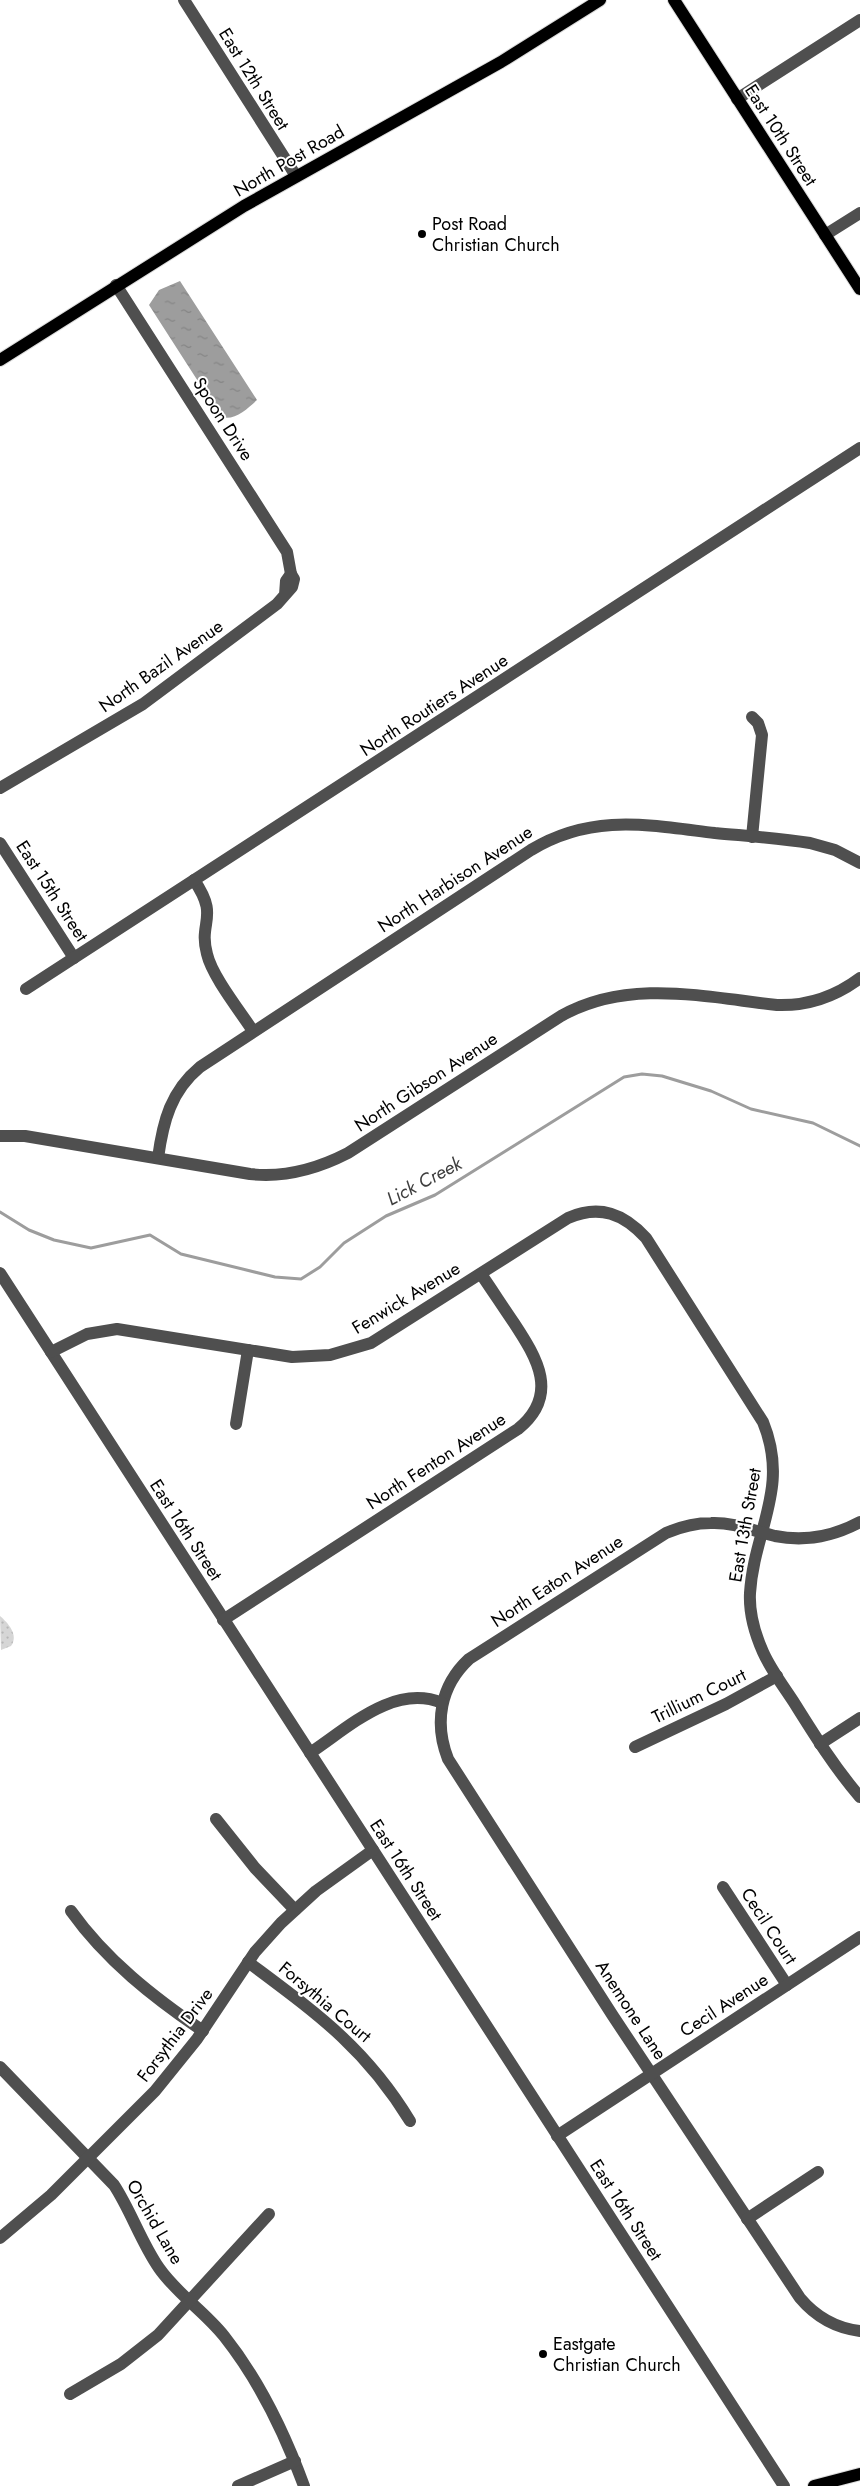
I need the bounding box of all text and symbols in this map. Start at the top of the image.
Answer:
street label: East 12th Street [212,23,296,136]
street label: East 10th Street [738,79,824,192]
street label: North Post Road [229,119,349,203]
place label: Post Road Christian Church [432,211,560,258]
marker: Post Road Christian Church [416,228,428,240]
street label: Spoon Drive [186,372,260,466]
street label: North Bazil Avenue [94,613,228,719]
street label: North Routiers Avenue [355,647,513,763]
street label: North Harbison Avenue [373,819,537,939]
street label: East 15th Street [10,835,95,947]
street label: North Gibson Avenue [349,1026,503,1138]
water label: Lick Creek [382,1150,467,1212]
street label: Fenwick Avenue [347,1255,465,1341]
street label: North Fenton Avenue [361,1406,511,1516]
street label: East 13th Street [722,1465,768,1584]
street label: East 16th Street [143,1474,229,1586]
street label: North Eaton Avenue [486,1529,628,1633]
street label: Trillium Court [648,1662,751,1730]
street label: East 16th Street [363,1814,449,1926]
street label: Cecil Court [735,1883,804,1970]
street label: Forsythia Court [273,1955,378,2049]
street label: Anemone Lane [589,1955,673,2065]
street label: Cecil Avenue [675,1967,773,2043]
street label: Forsythia Drive [131,1982,219,2088]
street label: East 16th Street [583,2154,669,2266]
street label: Orchid Lane [120,2175,190,2269]
place label: Eastgate Christian Church [553,2331,681,2378]
marker: Eastgate Christian Church [537,2348,549,2360]

